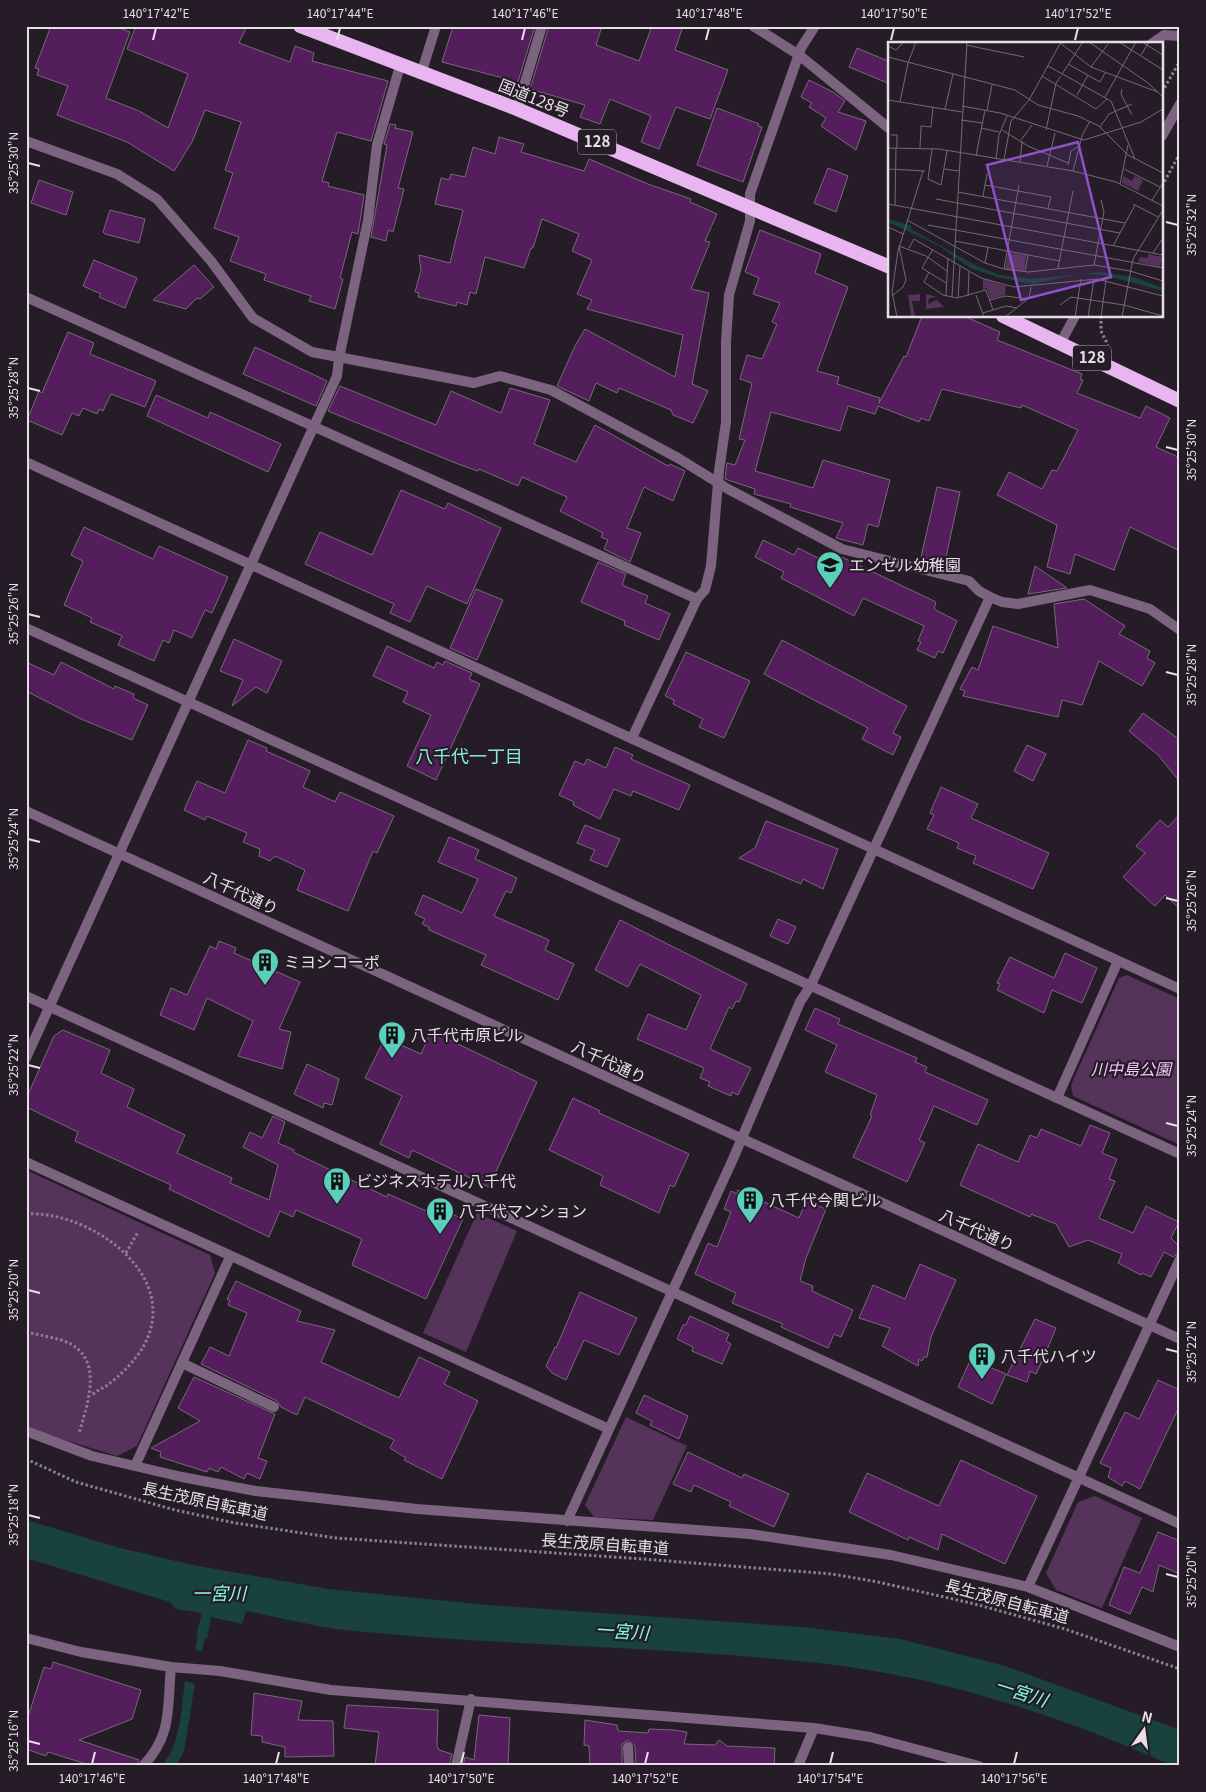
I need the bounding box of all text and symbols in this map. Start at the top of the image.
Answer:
text: 140°17'42"E [122,4,190,21]
text: 140°17'44"E [306,4,374,21]
text: 140°17'46"E [491,4,559,21]
text: 140°17'48"E [675,4,743,21]
text: 140°17'50"E [860,4,928,21]
text: 140°17'52"E [1044,4,1112,21]
inset map [888,42,1164,318]
street label: 国道128号 [495,72,573,122]
road number: 128 [578,130,616,154]
text: 35°25'30"N [4,132,21,194]
text: 35°25'32"N [1182,194,1199,256]
road number: 128 [1073,346,1111,370]
text: 35°25'28"N [4,357,21,419]
text: 35°25'30"N [1182,419,1199,481]
school or university icon: エンゼル幼稚園 [815,550,845,589]
place label: エンゼル幼稚園 [849,552,961,576]
text: 35°25'26"N [4,583,21,645]
text: 35°25'28"N [1182,644,1199,706]
district label: 八千代一丁目 [415,742,523,768]
text: 35°25'24"N [4,808,21,870]
street label: 八千代通り [200,864,283,920]
text: 35°25'26"N [1182,870,1199,932]
building icon: ミヨシコーポ [250,947,280,986]
place label: ミヨシコーポ [284,949,380,973]
building icon: 八千代市原ビル [377,1020,407,1059]
place label: 八千代市原ビル [411,1022,523,1046]
street label: 八千代通り [568,1033,651,1089]
text: 35°25'22"N [4,1034,21,1096]
park label: 川中島公園 [1091,1056,1173,1080]
text: 35°25'24"N [1182,1095,1199,1157]
building icon: ビジネスホテル八千代 [322,1166,352,1205]
place label: ビジネスホテル八千代 [356,1168,516,1192]
building icon: 八千代今関ビル [735,1185,765,1224]
place label: 八千代今関ビル [769,1187,881,1211]
building icon: 八千代マンション [425,1196,455,1235]
place label: 八千代マンション [459,1198,587,1222]
street label: 八千代通り [936,1202,1019,1256]
text: 35°25'20"N [4,1259,21,1321]
text: 35°25'22"N [1182,1321,1199,1383]
building icon: 八千代ハイツ [967,1341,997,1380]
place label: 八千代ハイツ [1001,1343,1097,1367]
street label: 長生茂原自転車道 [140,1475,270,1525]
text: 35°25'18"N [4,1484,21,1546]
street label: 長生茂原自転車道 [540,1527,670,1559]
text: 35°25'20"N [1182,1546,1199,1608]
street label: 長生茂原自転車道 [942,1572,1072,1628]
water label: 一宮川 [192,1579,248,1605]
water label: 一宮川 [594,1615,652,1645]
water label: 一宮川 [992,1670,1053,1712]
north arrow [1118,1704,1168,1754]
text: N [1140,1705,1155,1727]
text: 35°25'16"N [4,1710,21,1772]
text: 140°17'46"E [58,1769,126,1786]
text: 140°17'48"E [242,1769,310,1786]
text: 140°17'50"E [427,1769,495,1786]
text: 140°17'52"E [611,1769,679,1786]
text: 140°17'54"E [796,1769,864,1786]
text: 140°17'56"E [980,1769,1048,1786]

